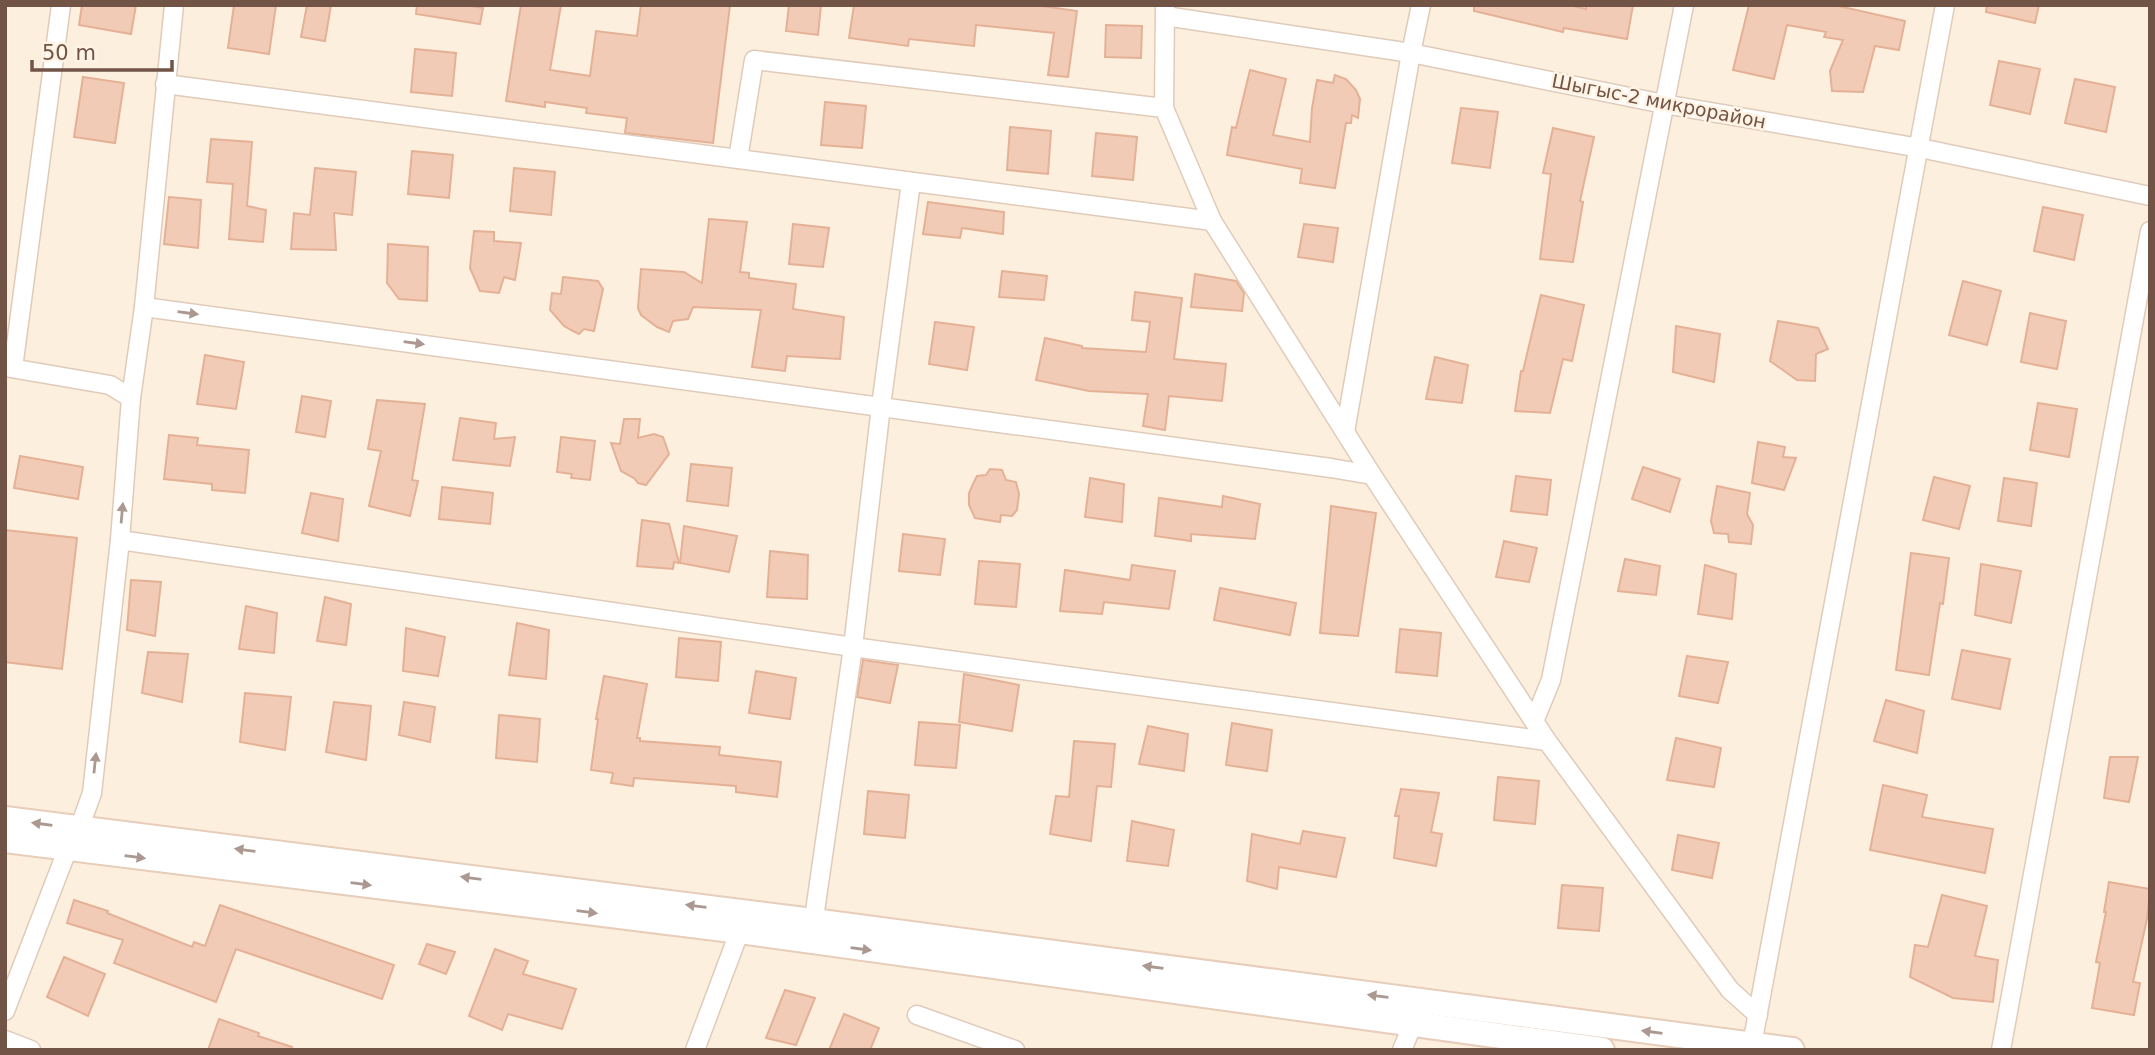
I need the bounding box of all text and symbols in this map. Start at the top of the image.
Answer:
scale bar [32,28,172,72]
text: 50 m [42,41,96,65]
street label: Шыгыс-2 микрорайон [1550,69,1768,133]
one-way arrow [177,308,199,319]
one-way arrow [403,338,425,349]
one-way arrow [117,502,128,524]
one-way arrow [90,752,101,774]
one-way arrow [31,818,53,829]
one-way arrow [234,845,256,856]
one-way arrow [125,851,147,862]
one-way arrow [459,873,481,884]
one-way arrow [350,879,372,890]
one-way arrow [685,901,707,912]
one-way arrow [576,907,598,918]
one-way arrow [850,943,872,954]
one-way arrow [1142,961,1164,972]
one-way arrow [1367,990,1389,1001]
one-way arrow [1641,1026,1663,1037]

